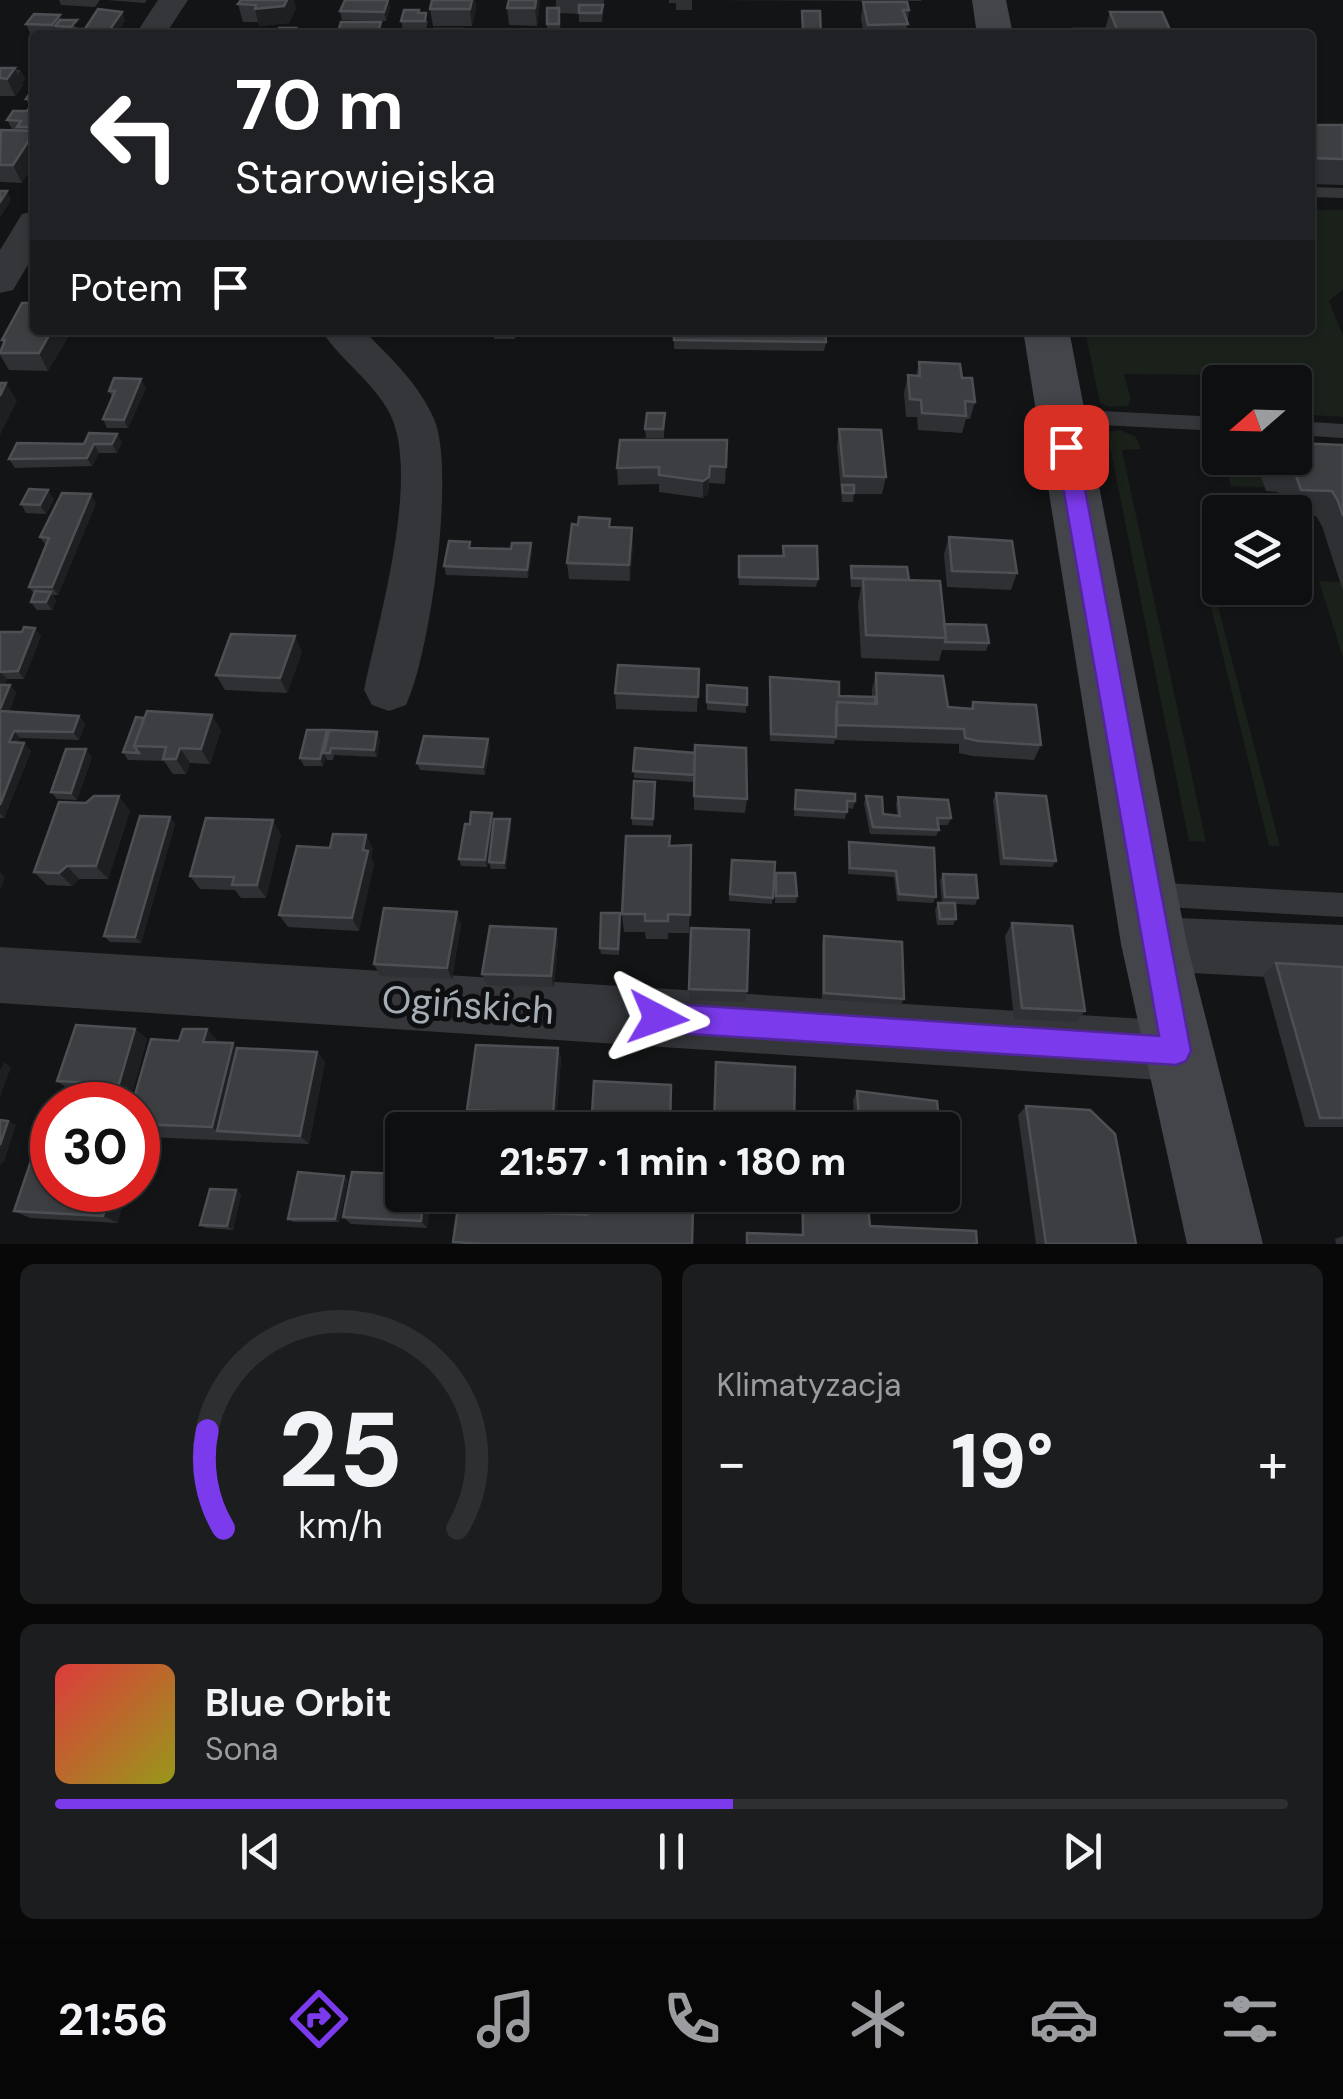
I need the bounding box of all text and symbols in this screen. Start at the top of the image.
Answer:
text: 70 m [235,60,404,151]
icon: left [70,70,200,200]
text: Starowiejska [235,148,496,207]
icon: arrive [203,260,258,315]
text: Potem [70,263,183,313]
north arrow [1202,365,1312,475]
map controls [1202,365,1312,605]
pin [1024,405,1109,490]
icon: arrive [1039,420,1094,475]
button: layers [1202,495,1312,605]
position arrow [606,966,710,1070]
street label: Ogińskich [380,974,556,1036]
speed limit sign: 30 [30,1082,160,1212]
text: 21:57 · 1 min · 180 m [499,1137,846,1187]
text: Klimatyzacja [717,1364,901,1406]
text: 25 [278,1383,403,1518]
text: 19° [951,1413,1054,1510]
text: − [717,1427,747,1499]
text: + [1258,1427,1288,1499]
text: km/h [299,1503,383,1549]
text: Blue Orbit [205,1678,392,1728]
text: Sona [205,1728,278,1770]
icon: previous [233,1824,288,1879]
icon: pause [644,1824,699,1879]
icon: next [1055,1824,1110,1879]
icon: directions [284,1984,354,2054]
icon: music [471,1984,541,2054]
icon: phone [657,1984,727,2054]
icon: climate [843,1984,913,2054]
icon: car [1029,1984,1099,2054]
icon: filters [1215,1984,1285,2054]
text: 21:56 [58,1990,168,2049]

